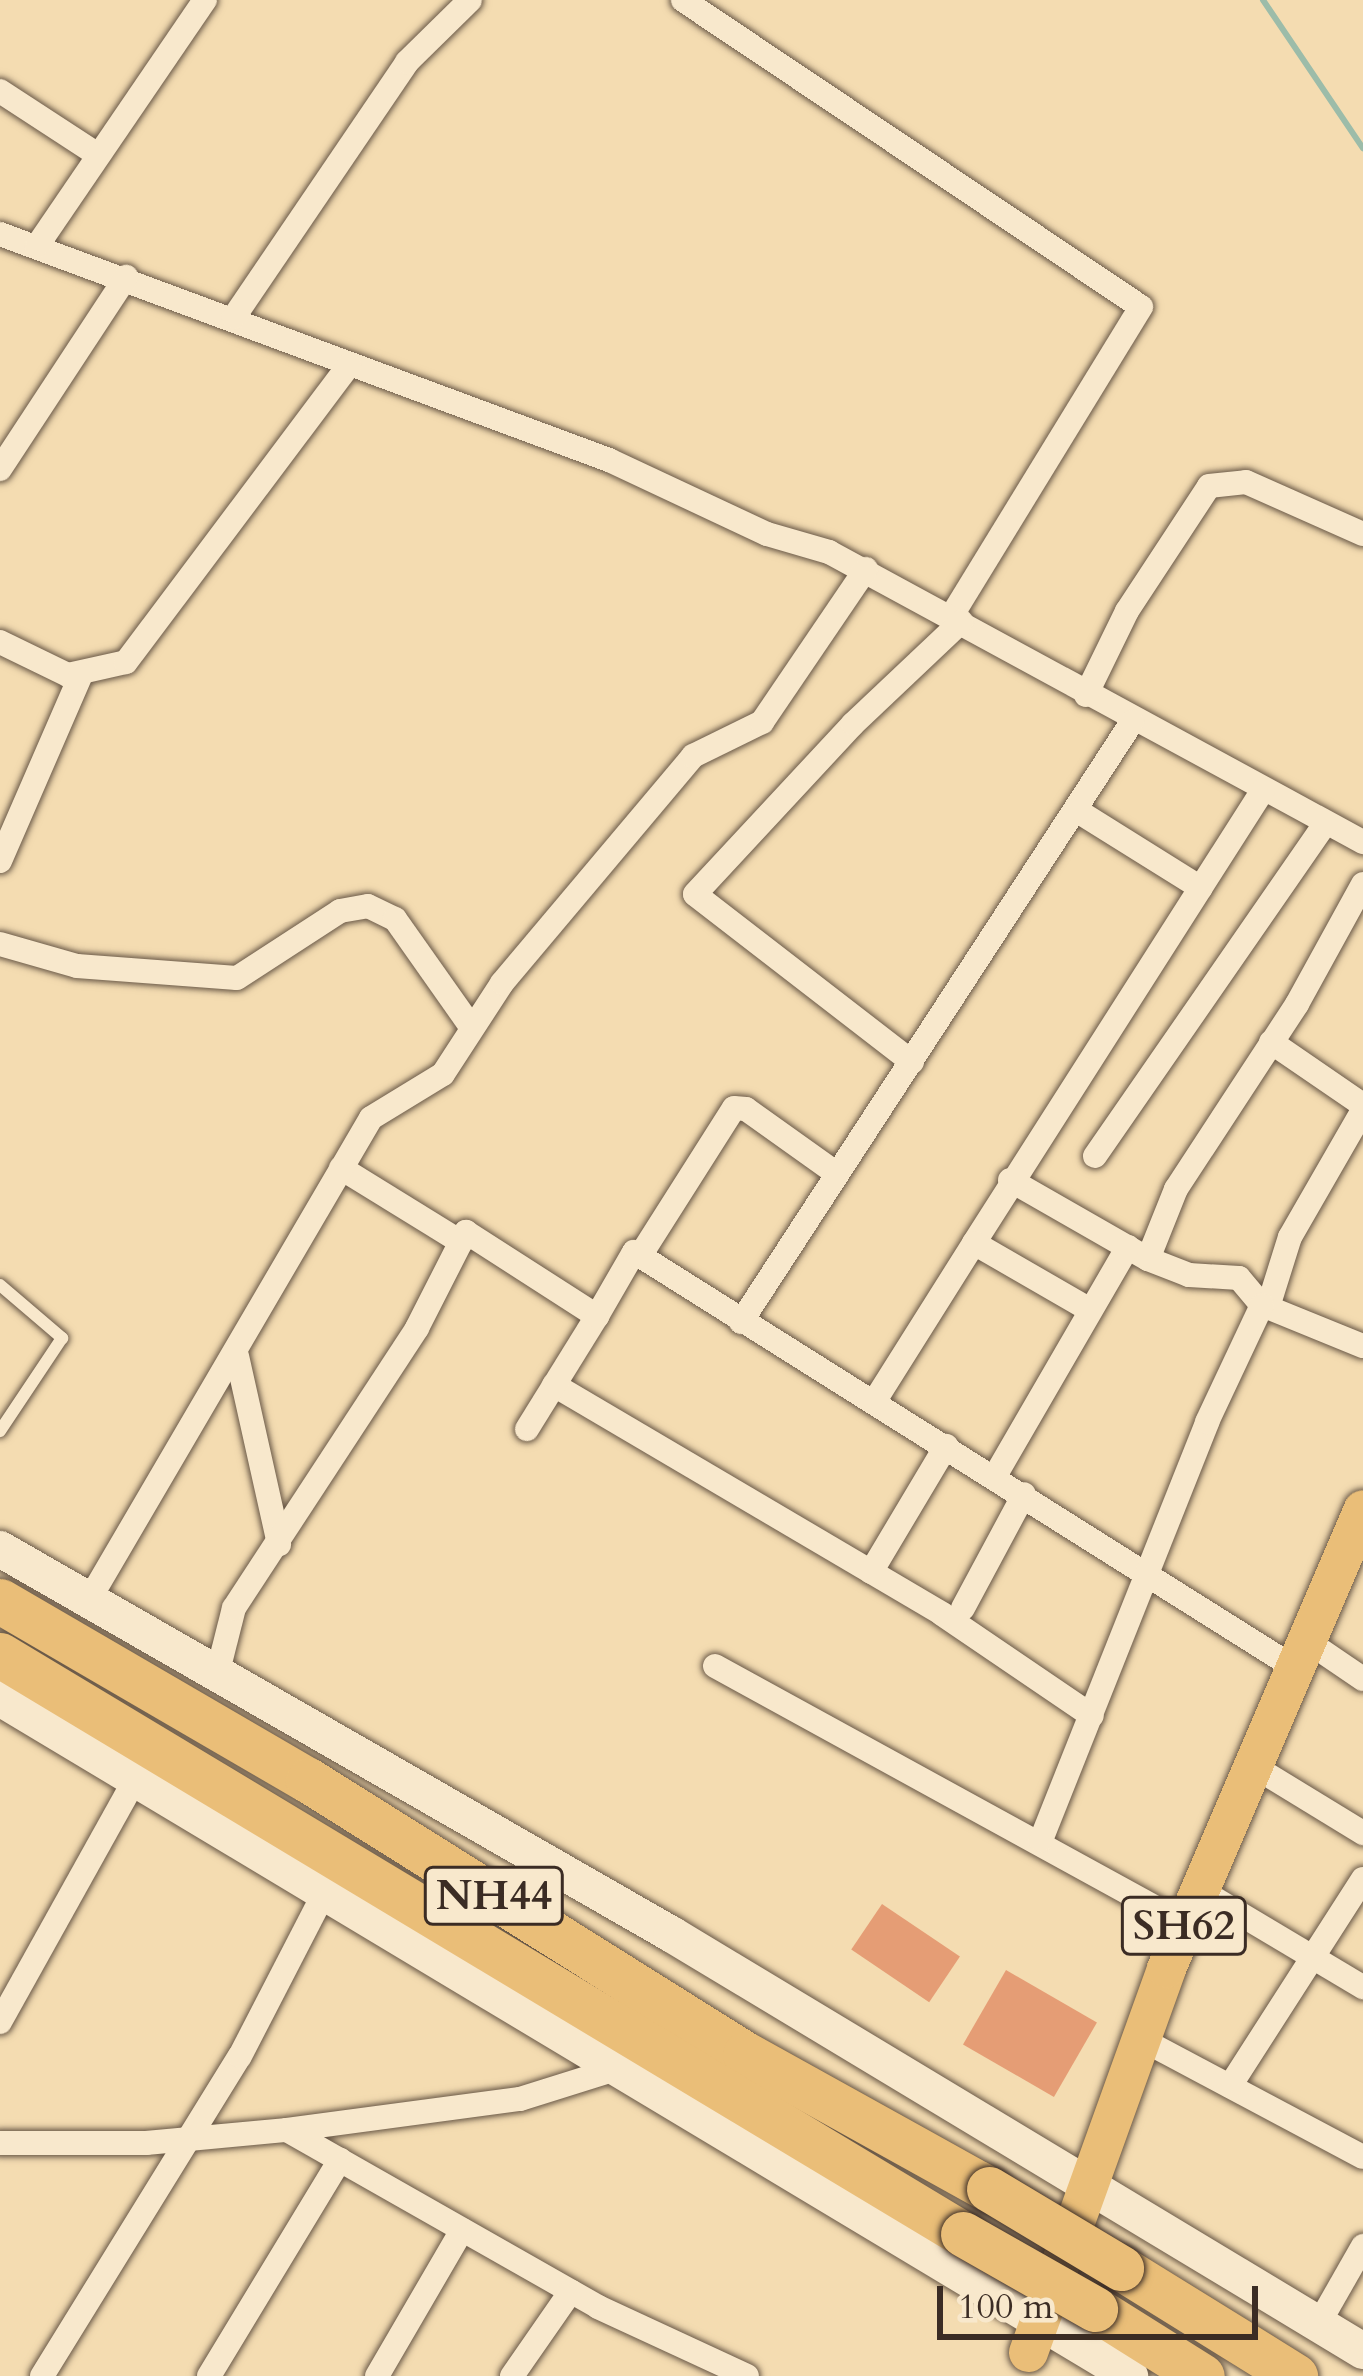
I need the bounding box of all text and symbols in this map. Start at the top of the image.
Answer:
road number: NH44 [422,1860,566,1932]
road number: SH62 [1118,1890,1250,1962]
scale bar [943,2262,1264,2336]
text: 100 m [958,2282,1053,2331]

